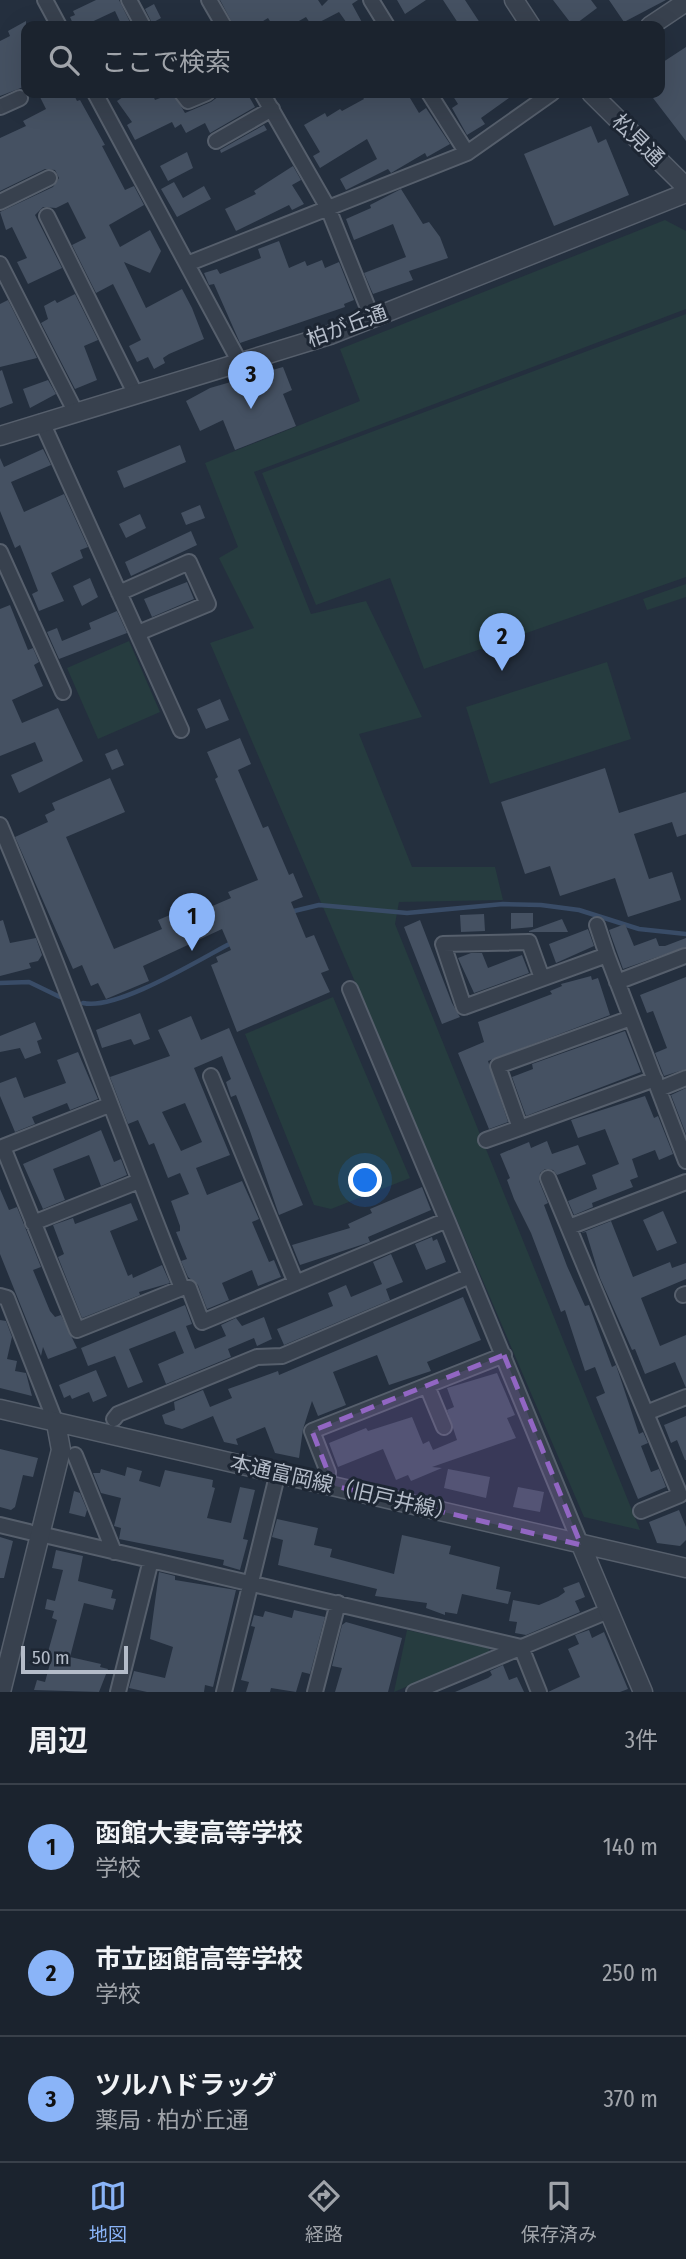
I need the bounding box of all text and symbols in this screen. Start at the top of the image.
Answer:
search box [21,21,665,98]
icon: search [45,41,83,79]
text: ここで検索 [101,47,231,78]
street label: 松見通 [607,109,669,171]
street label: 柏が丘通 [303,299,391,353]
pin: 3 [228,351,274,409]
pin: 2 [479,613,525,671]
pin: 1 [169,893,215,951]
your location [348,1163,382,1197]
street label: 本通富岡線（旧戸井線） [228,1449,458,1527]
scale bar [21,1643,128,1675]
text: 50 m [32,1646,70,1669]
text: 周辺 [28,1723,88,1759]
text: 3件 [625,1726,658,1754]
text: 函館大妻高等学校 [95,1818,303,1849]
text: 1 [46,1833,56,1861]
text: 140 m [603,1833,658,1861]
text: 学校 [95,1854,141,1882]
text: 市立函館高等学校 [95,1944,303,1975]
text: 2 [46,1959,56,1987]
text: 250 m [602,1959,658,1987]
text: 学校 [95,1980,141,2008]
text: ツルハドラッグ [95,2070,277,2101]
text: 3 [46,2085,56,2113]
text: 370 m [604,2085,658,2113]
text: 薬局 · 柏が丘通 [95,2106,249,2134]
tab: 地図 [89,2177,127,2246]
tab: 経路 [305,2177,343,2246]
tab: 保存済み [521,2177,597,2246]

